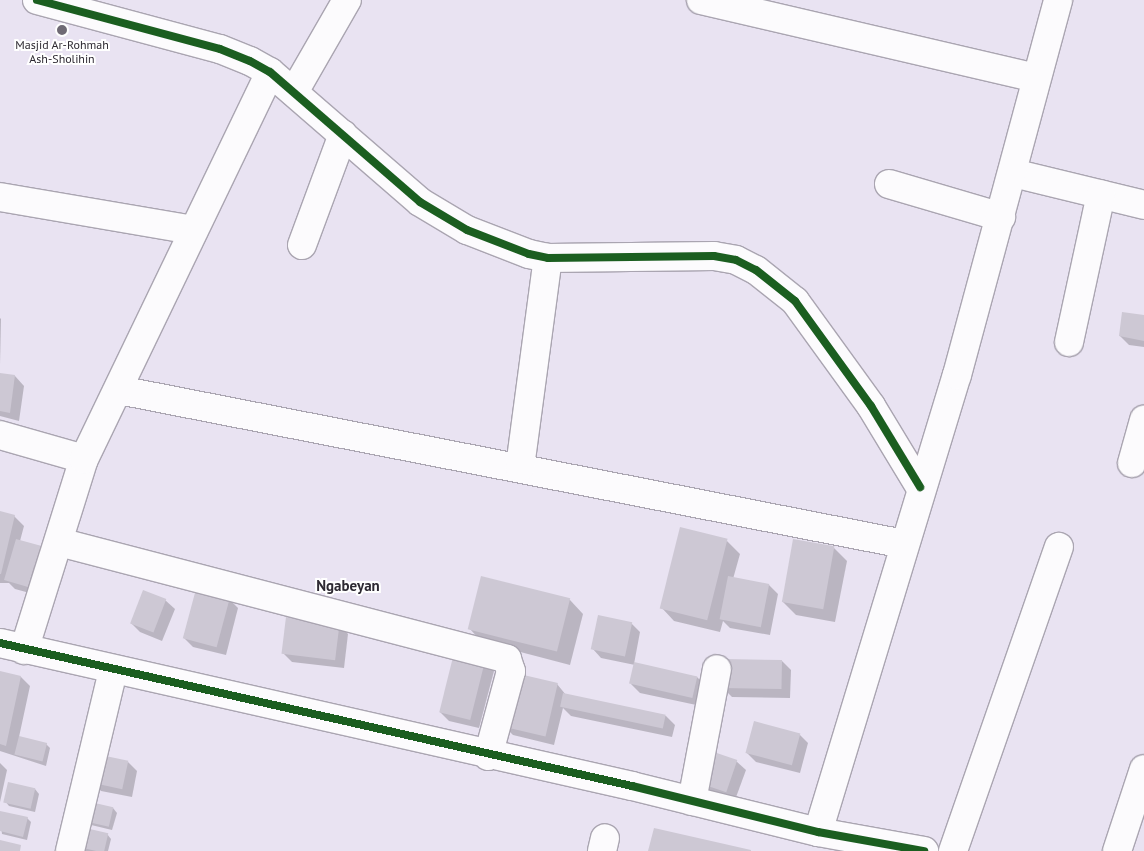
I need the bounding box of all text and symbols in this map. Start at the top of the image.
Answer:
marker: Masjid Ar-Rohmah Ash-Sholihin [56,24,68,36]
place label: Masjid Ar-Rohmah Ash-Sholihin [15,38,109,66]
district label: Ngabeyan [316,577,380,595]

